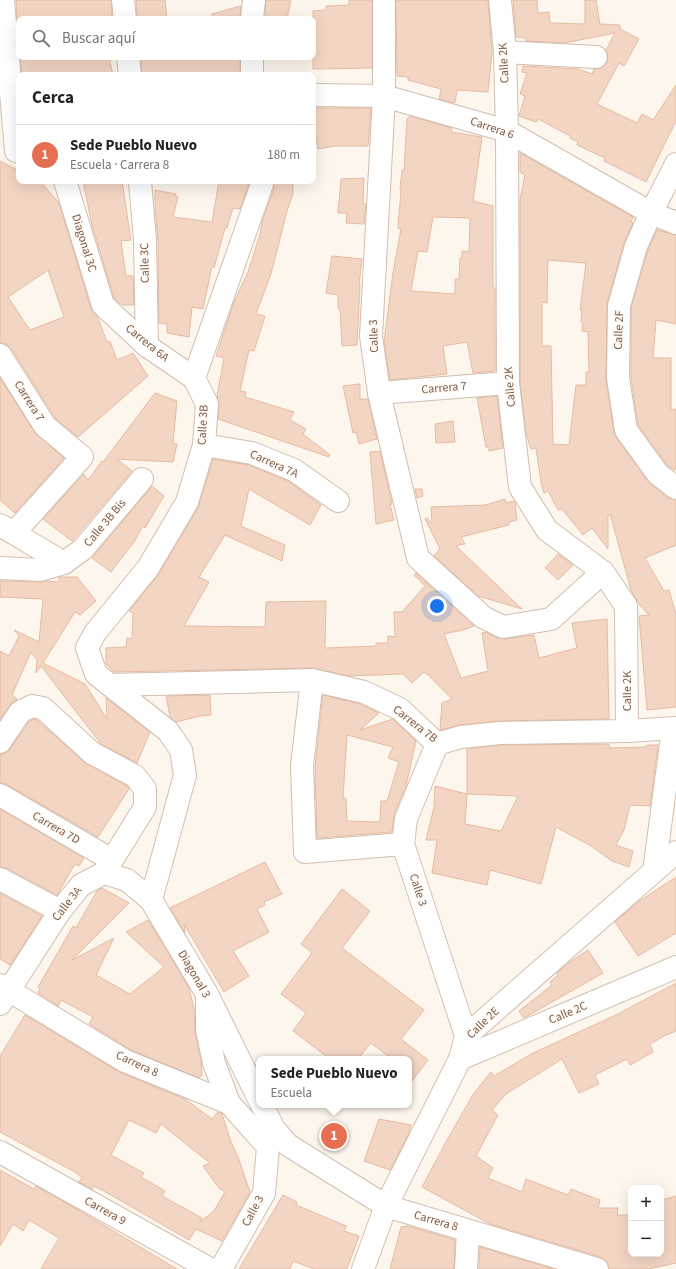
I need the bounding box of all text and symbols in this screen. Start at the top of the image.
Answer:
search box [16,16,316,60]
icon: search [30,27,52,49]
text: Buscar aquí [62,28,135,49]
street label: Calle 2K [494,42,514,84]
text: Cerca [32,86,74,110]
street label: Carrera 6 [468,113,516,143]
text: Sede Pueblo Nuevo [70,135,197,156]
text: 1 [42,146,48,164]
text: 180 m [267,146,300,164]
text: Escuela · Carrera 8 [70,156,169,174]
street label: Diagonal 3C [67,212,101,274]
street label: Calle 3C [136,243,154,283]
street label: Calle 2F [610,310,628,350]
street label: Calle 3 [365,319,383,353]
street label: Carrera 6A [121,320,173,366]
street label: Calle 2K [500,366,520,408]
street label: Carrera 7 [10,377,48,425]
street label: Carrera 7 [421,378,467,398]
street label: Calle 3B [193,404,213,446]
street label: Carrera 7A [247,446,302,483]
street label: Calle 3B Bis [80,495,130,551]
your location [427,596,447,616]
street label: Calle 2K [619,671,636,711]
street label: Carrera 7B [389,701,441,747]
street label: Carrera 7D [29,807,83,849]
street label: Calle 3 [405,872,431,909]
street label: Calle 3A [48,883,86,925]
street label: Diagonal 3 [173,947,215,1001]
street label: Calle 2C [546,997,590,1029]
street label: Calle 2E [463,1003,503,1043]
street label: Carrera 8 [113,1047,161,1081]
popup [256,1056,412,1108]
text: Sede Pueblo Nuevo [270,1063,398,1084]
text: Escuela [270,1084,312,1102]
pin: 1 [321,1121,347,1151]
map controls [628,1185,664,1257]
button: + [628,1185,664,1221]
street label: Calle 3 [238,1192,268,1230]
street label: Carrera 9 [81,1193,129,1229]
street label: Carrera 8 [412,1207,460,1235]
button: − [628,1221,664,1257]

